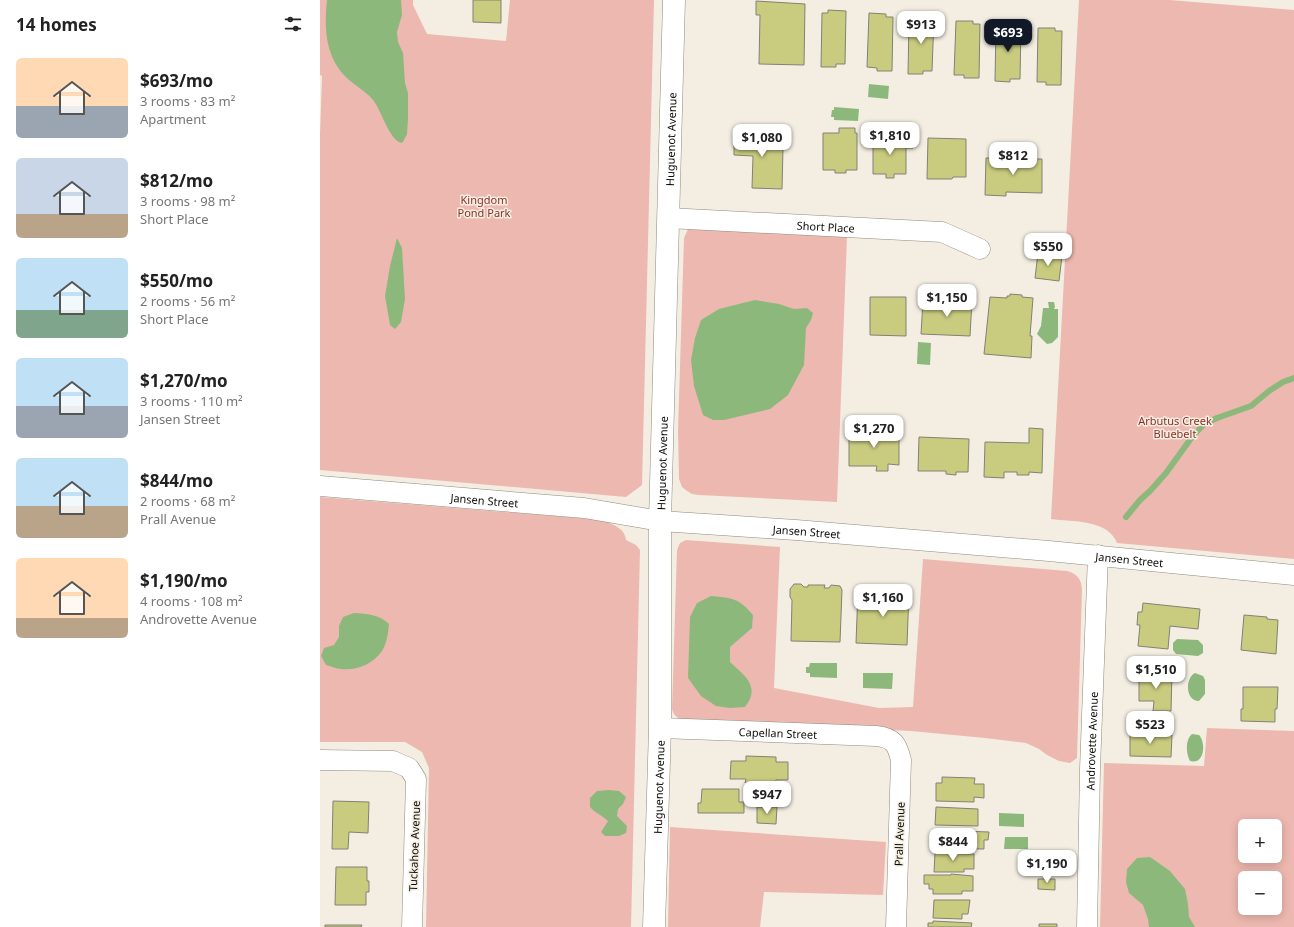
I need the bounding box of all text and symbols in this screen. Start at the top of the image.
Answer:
pin: $913 [897,11,945,45]
text: 14 homes [16,13,97,36]
icon: filters [282,13,304,35]
text: $913 [906,15,936,33]
pin: $693 [984,19,1032,53]
text: $693 [993,23,1023,41]
text: $693/mo [140,69,213,92]
icon: home [48,74,96,122]
text: 3 rooms · 83 m² [140,92,235,110]
street label: Huguenot Avenue [662,92,679,186]
text: Apartment [140,110,206,128]
pin: $1,810 [857,122,923,156]
pin: $1,080 [729,124,795,158]
text: $1,810 [870,126,910,144]
text: $1,080 [742,128,782,146]
pin: $812 [989,142,1037,176]
text: $812 [998,146,1028,164]
text: $812/mo [140,169,213,192]
icon: home [48,174,96,222]
text: 3 rooms · 98 m² [140,192,235,210]
park label: Kingdom Pond Park [458,192,511,220]
text: Short Place [140,210,209,228]
street label: Short Place [796,217,855,235]
pin: $550 [1024,233,1072,267]
text: $550 [1033,237,1063,255]
text: $550/mo [140,269,213,292]
icon: home [48,274,96,322]
pin: $1,150 [914,284,980,318]
text: $1,150 [927,288,967,306]
text: 2 rooms · 56 m² [140,292,235,310]
text: Short Place [140,310,209,328]
text: $1,270/mo [140,369,228,392]
icon: home [48,374,96,422]
text: 3 rooms · 110 m² [140,392,243,410]
text: Jansen Street [140,410,220,428]
park label: Arbutus Creek Bluebelt [1138,413,1212,441]
pin: $1,270 [841,415,907,449]
street label: Huguenot Avenue [653,416,670,510]
text: $1,270 [854,419,894,437]
text: $844/mo [140,469,213,492]
icon: home [48,474,96,522]
street label: Jansen Street [449,489,519,510]
text: 2 rooms · 68 m² [140,492,235,510]
text: Prall Avenue [140,510,216,528]
street label: Jansen Street [771,521,841,541]
street label: Jansen Street [1094,548,1164,570]
text: $1,190/mo [140,569,228,592]
icon: home [48,574,96,622]
pin: $1,160 [850,584,916,618]
text: $1,160 [863,588,903,606]
text: 4 rooms · 108 m² [140,592,243,610]
text: Androvette Avenue [140,610,257,628]
pin: $1,510 [1123,656,1189,690]
text: $1,510 [1136,660,1176,678]
street label: Androvette Avenue [1082,691,1100,791]
pin: $523 [1126,711,1174,745]
text: $523 [1135,715,1165,733]
street label: Capellan Street [738,723,817,741]
street label: Huguenot Avenue [649,740,667,834]
pin: $947 [743,781,791,815]
text: $947 [752,785,782,803]
street label: Tuckahoe Avenue [405,800,423,892]
street label: Prall Avenue [890,802,908,866]
map controls [1238,819,1282,915]
button: + [1238,819,1282,863]
pin: $844 [929,828,977,862]
text: $844 [938,832,968,850]
pin: $1,190 [1014,850,1080,884]
text: $1,190 [1027,854,1067,872]
button: − [1238,871,1282,915]

